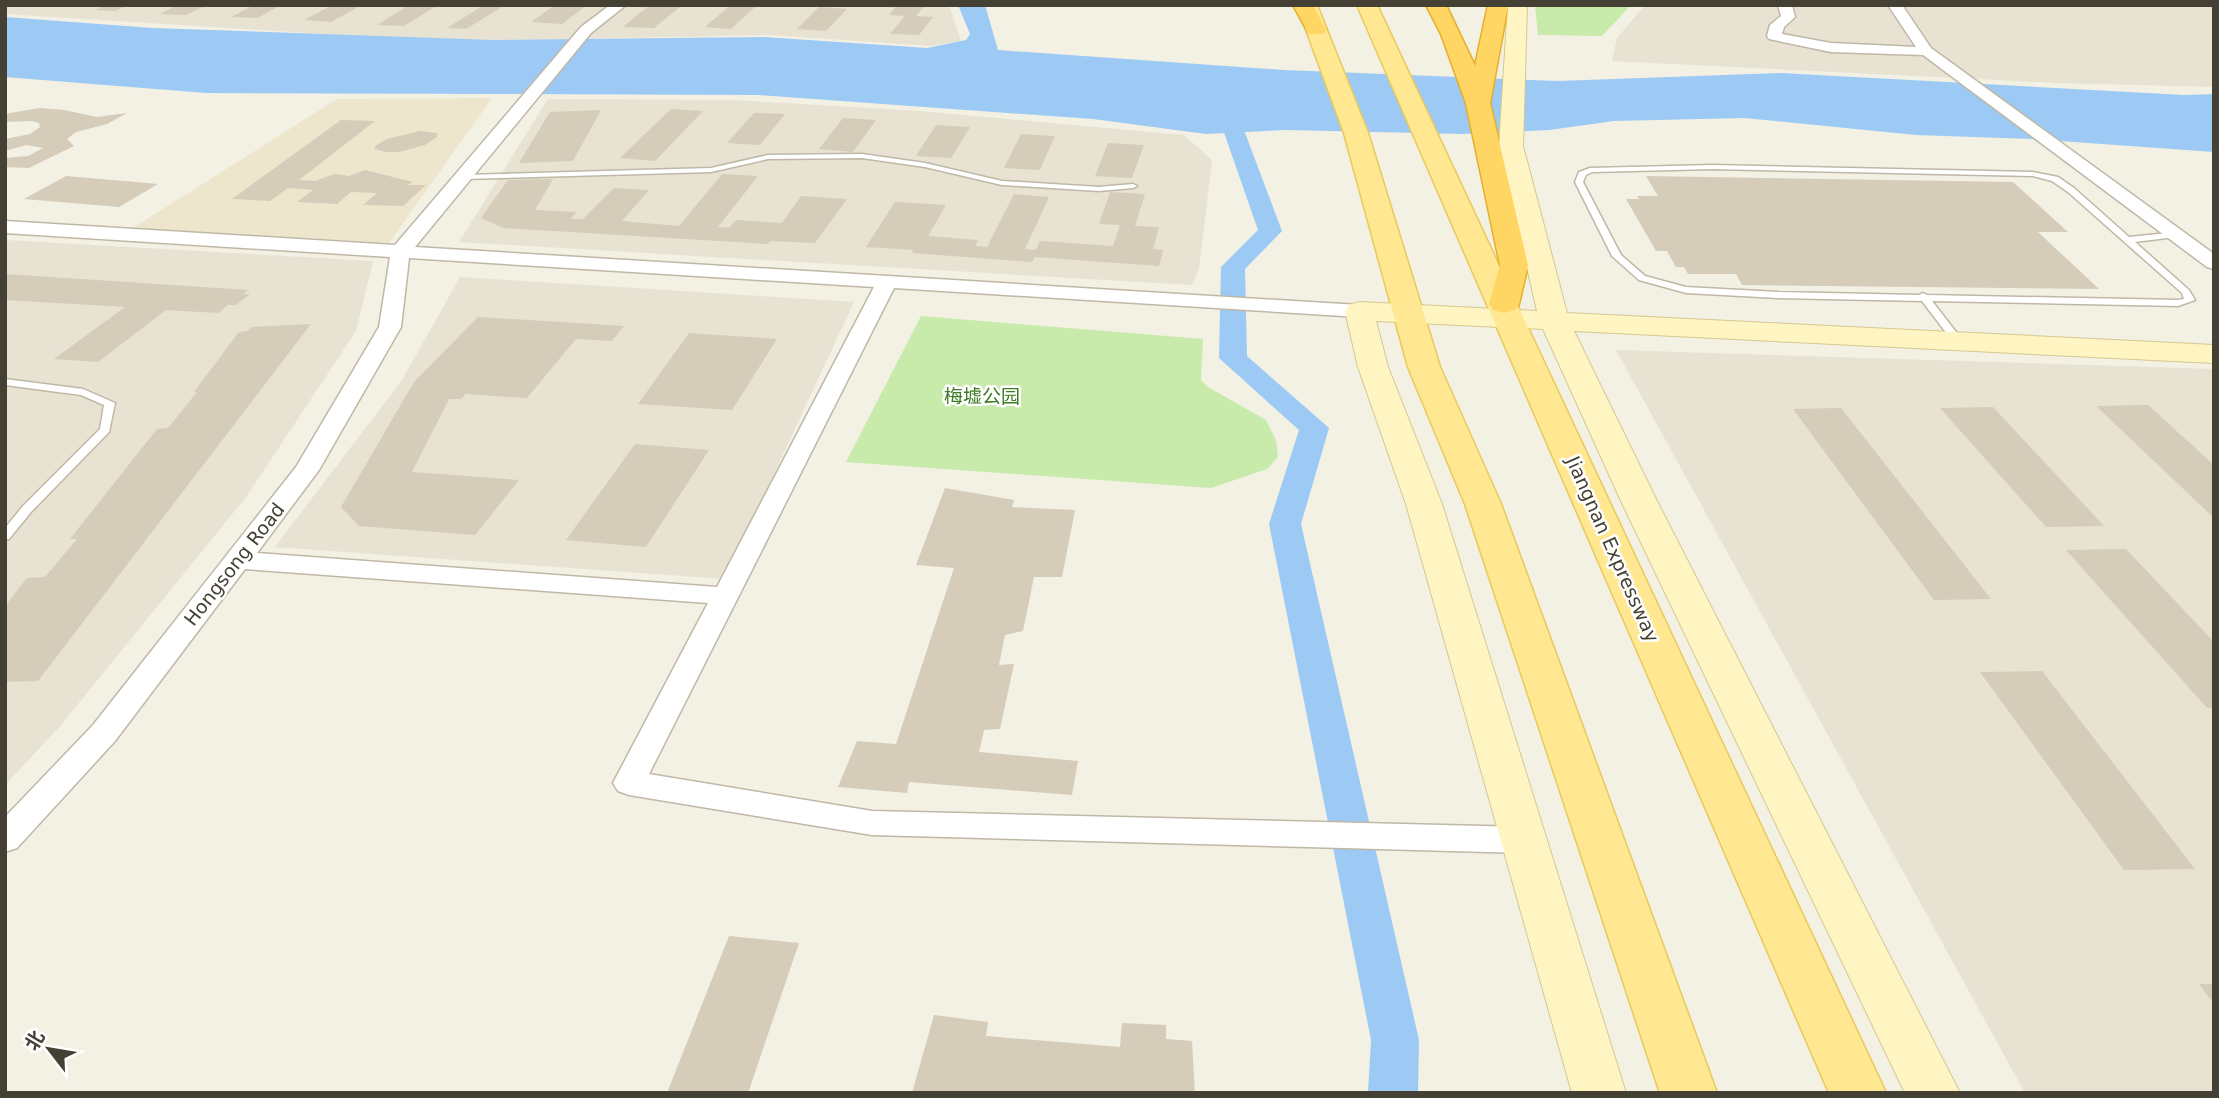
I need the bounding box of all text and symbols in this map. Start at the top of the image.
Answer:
park label: 梅墟公园 [944,385,1020,407]
street label: Jiangnan Expressway [1562,452,1664,645]
street label: Hongsong Road [179,498,289,630]
north arrow [14,1014,84,1084]
text: 北 [20,1026,49,1054]

